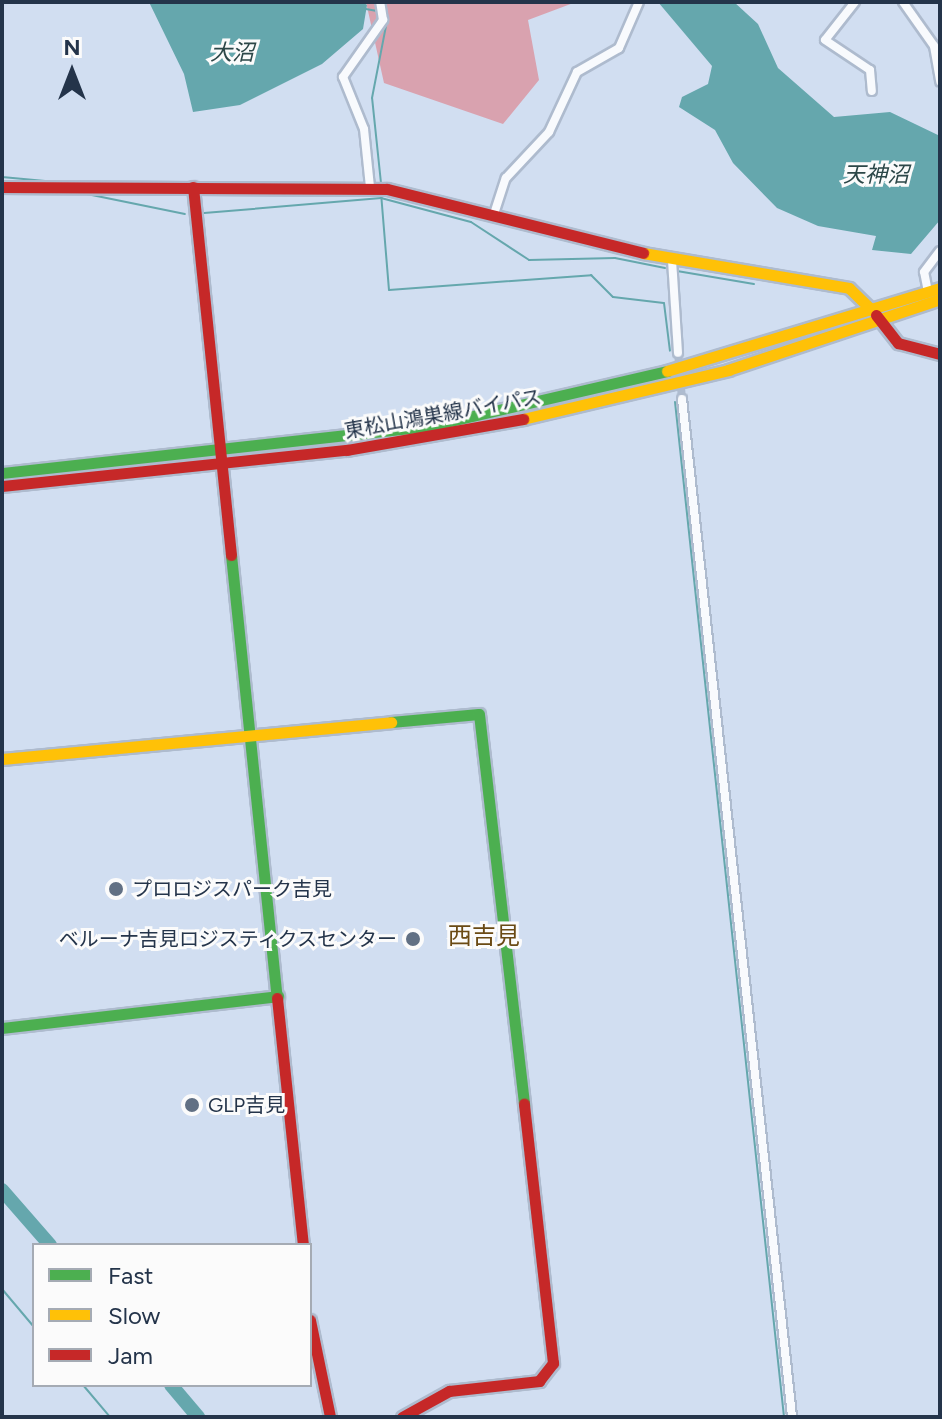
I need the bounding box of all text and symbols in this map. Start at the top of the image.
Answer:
north arrow [32,32,112,112]
text: N [63,34,81,61]
water label: 大沼 [210,40,254,66]
water label: 天神沼 [843,162,909,188]
street label: 東松山鴻巣線バイパス [342,385,544,443]
place label: プロロジスパーク吉見 [132,877,332,901]
marker: プロロジスパーク吉見 [107,880,125,898]
district label: 西吉見 [448,922,520,950]
place label: ベルーナ吉見ロジスティクスセンター [57,927,397,951]
marker: ベルーナ吉見ロジスティクスセンター [404,930,422,948]
place label: GLP吉見 [208,1093,285,1117]
marker: GLP吉見 [183,1096,201,1114]
legend [32,1243,312,1387]
text: Fast [108,1261,153,1290]
text: Slow [108,1301,160,1330]
text: Jam [108,1341,153,1370]

